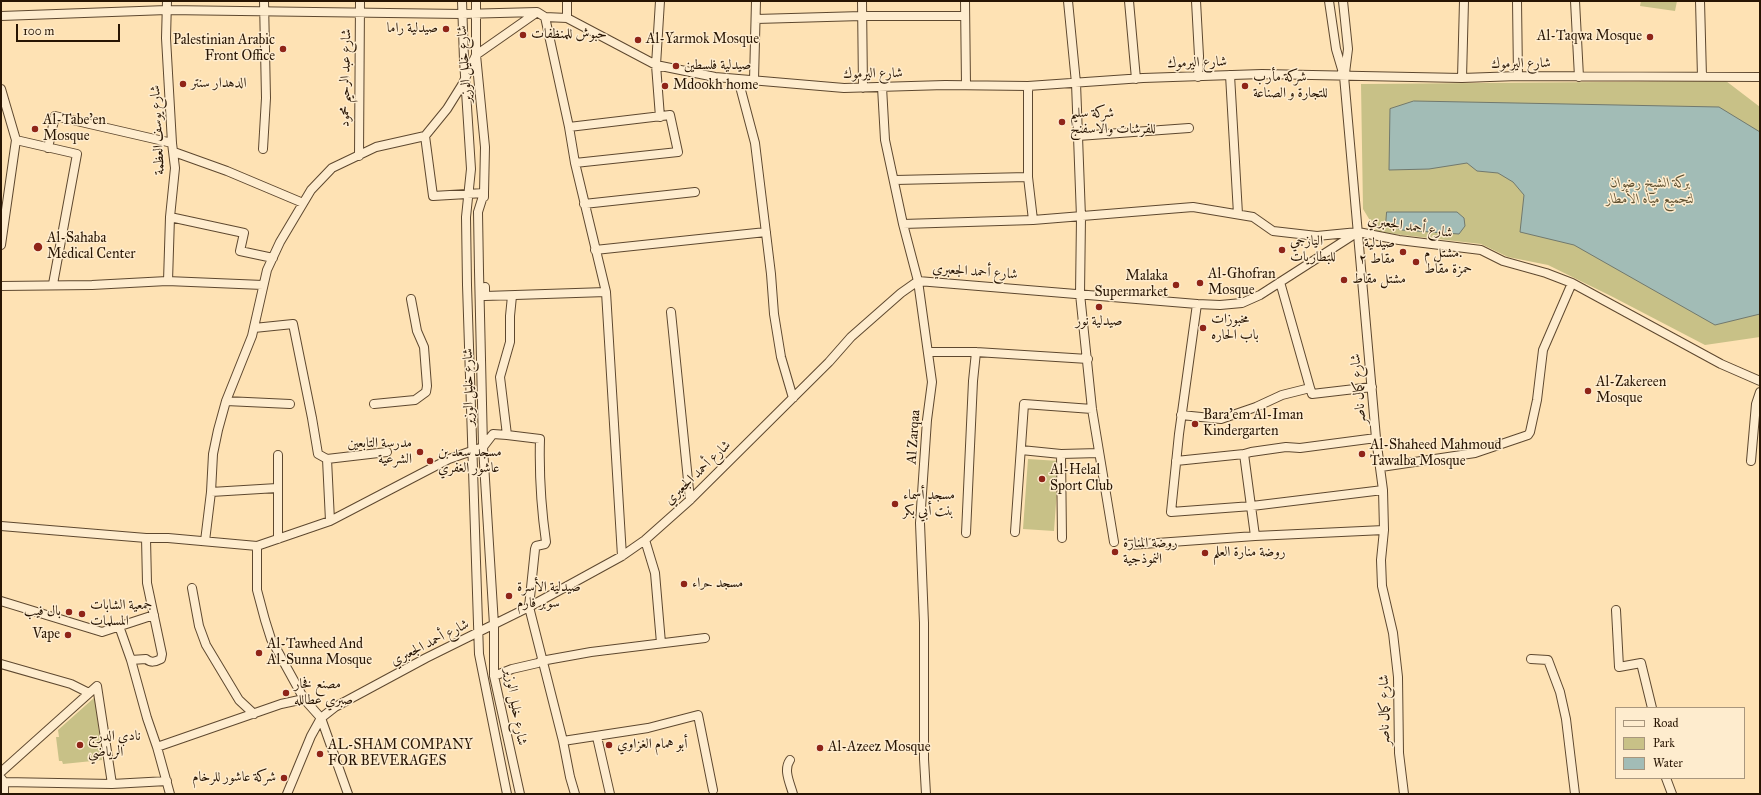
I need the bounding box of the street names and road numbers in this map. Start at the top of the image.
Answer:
street label: شارع خليل الوزير [454,25,476,103]
street label: شارع عبد الرحيم محمود [337,29,355,127]
street label: شارع اليرموك [1167,54,1227,72]
street label: شارع اليرموك [1491,55,1551,73]
street label: شارع اليرموك [843,65,903,83]
street label: شارع يوسف العظمة [147,85,169,175]
street label: شارع أحمد الجعبري [1366,212,1454,242]
street label: شارع أحمد الجعبري [932,261,1018,283]
street label: شارع خليل الوزير [460,348,478,426]
street label: شارع كمال ناصر [1348,353,1370,425]
street label: Al Zarqaa [904,409,924,465]
street label: شارع أحمد الجعبري [661,437,735,509]
street label: شارع أحمد الجعبري [388,616,472,670]
street label: شارع خليل الوزير [500,667,530,747]
street label: شارع كمال ناصر [1376,674,1394,746]

